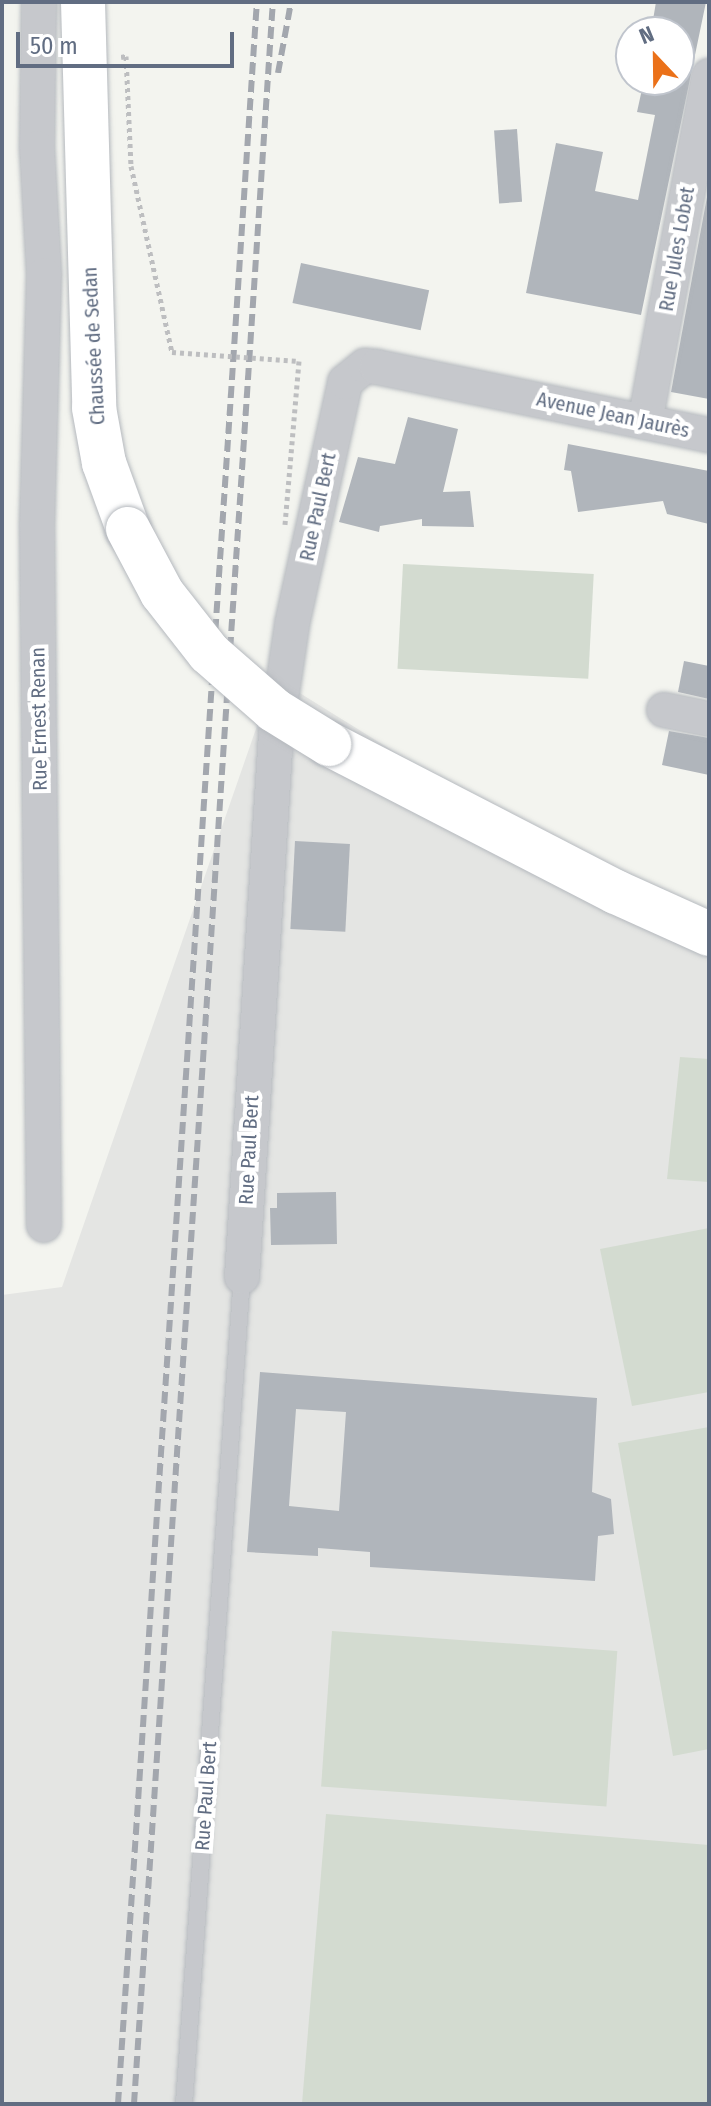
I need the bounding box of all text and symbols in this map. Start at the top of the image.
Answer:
scale bar [20,16,238,66]
north arrow [615,16,695,96]
text: N [635,20,658,50]
text: 50 m [30,32,78,60]
street label: Rue Jules Lobet [654,185,700,313]
street label: Chaussée de Sedan [78,266,110,426]
street label: Avenue Jean Jaurès [534,387,692,443]
street label: Rue Paul Bert [295,451,341,563]
street label: Rue Ernest Renan [26,647,52,791]
street label: Rue Paul Bert [234,1094,264,1206]
street label: Rue Paul Bert [190,1740,222,1852]

